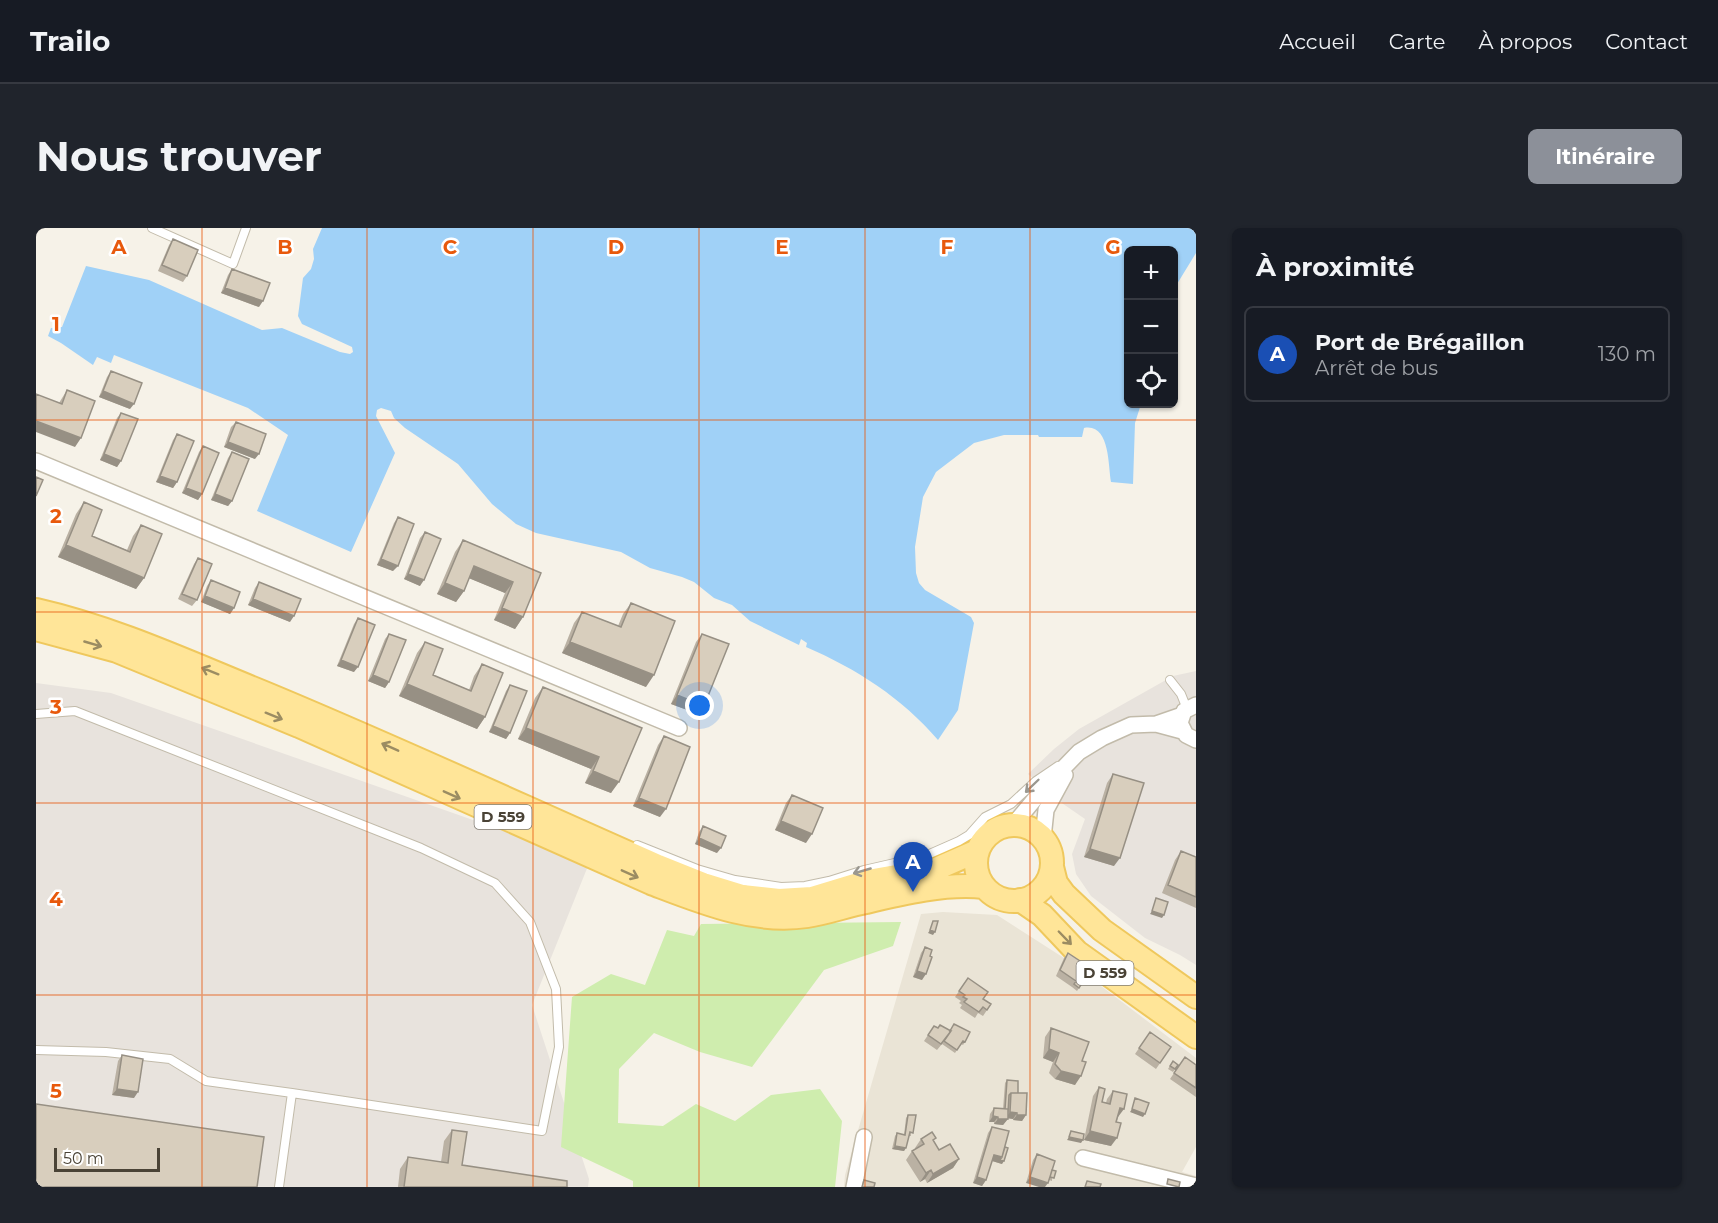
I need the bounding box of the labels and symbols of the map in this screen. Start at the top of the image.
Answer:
text: A [110,235,127,259]
text: B [277,235,293,259]
text: C [443,235,458,259]
text: D [608,235,624,259]
text: E [775,235,789,259]
text: F [941,235,954,259]
text: G [1105,235,1121,259]
text: 1 [52,312,60,336]
text: 2 [50,504,62,528]
one-way arrow [83,639,102,650]
one-way arrow [202,665,220,676]
your location [685,691,714,720]
text: 3 [49,695,62,719]
one-way arrow [264,711,282,722]
one-way arrow [381,741,399,753]
one-way arrow [1024,779,1039,793]
one-way arrow [442,790,461,801]
road number: D 559 [474,805,532,829]
pin: A [894,842,932,892]
one-way arrow [852,866,871,877]
one-way arrow [621,869,639,880]
text: 4 [49,887,63,911]
one-way arrow [1057,931,1072,946]
road number: D 559 [1076,961,1134,985]
text: 5 [50,1079,62,1103]
scale bar [54,1145,160,1172]

